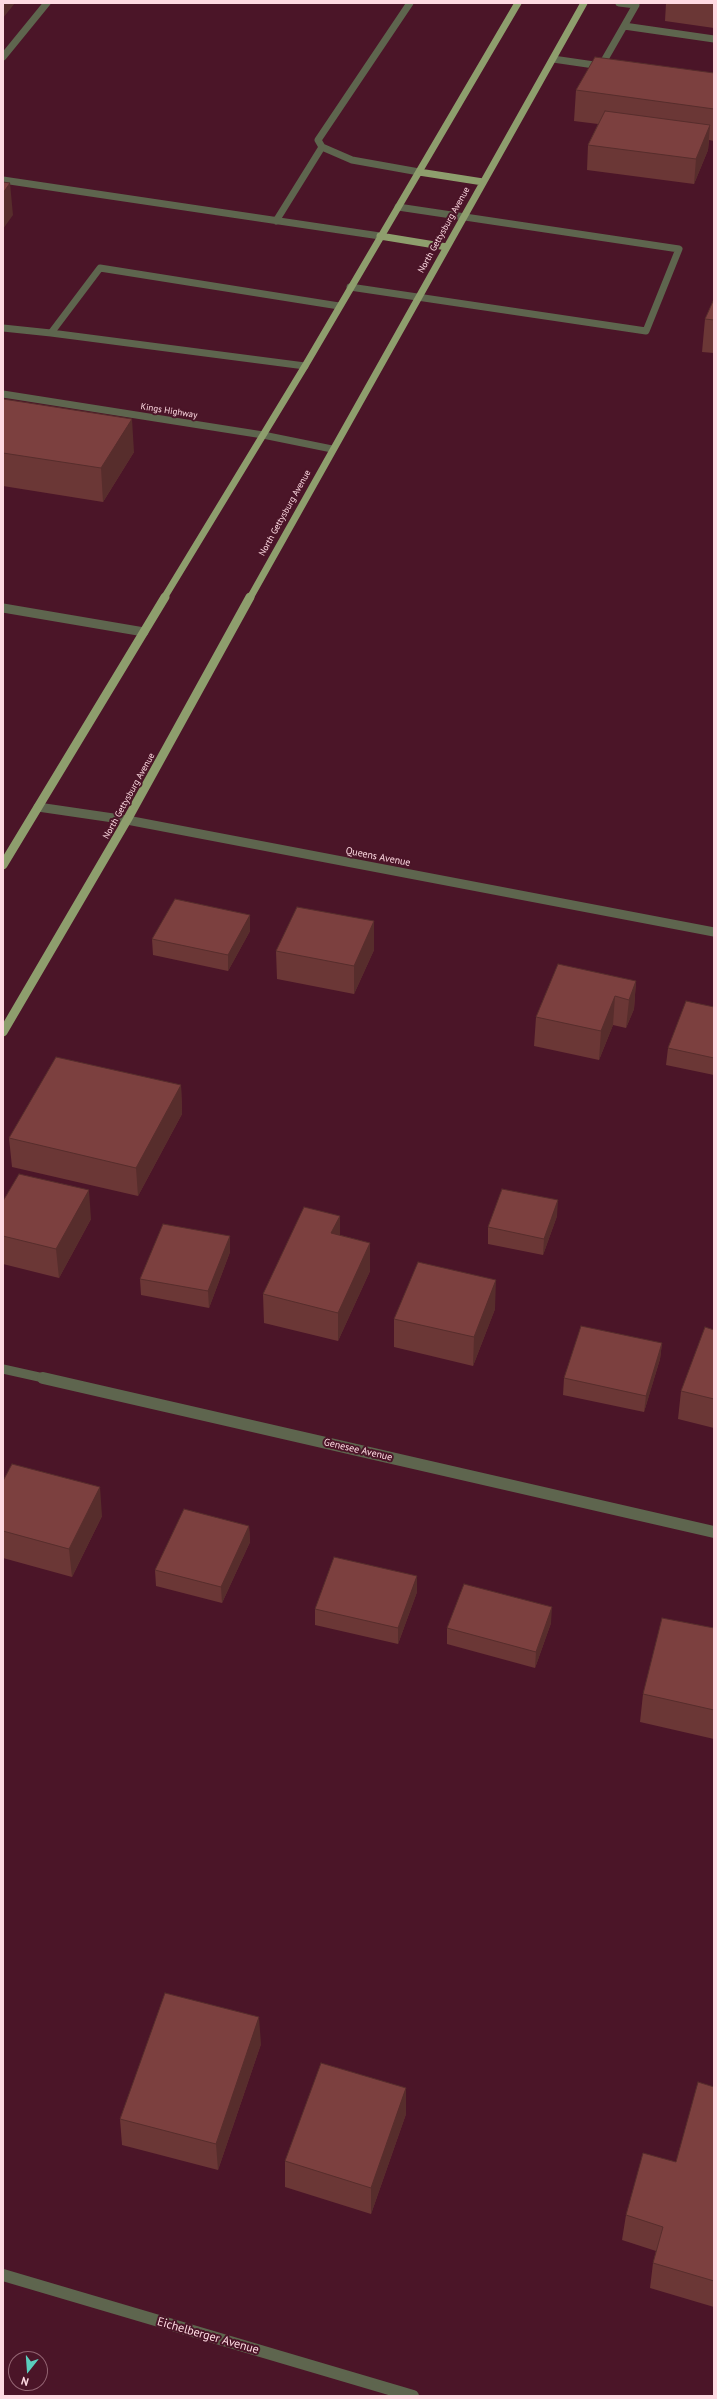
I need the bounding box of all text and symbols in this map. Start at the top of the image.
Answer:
street label: North Gettysburg Avenue [416,185,472,275]
street label: Kings Highway [140,401,198,421]
street label: North Gettysburg Avenue [257,468,313,558]
street label: North Gettysburg Avenue [101,751,157,841]
street label: Queens Avenue [345,845,411,869]
street label: Genesee Avenue [323,1436,393,1464]
street label: Eichelberger Avenue [155,2315,261,2357]
north arrow [8,2351,48,2391]
text: N [19,2374,30,2389]

